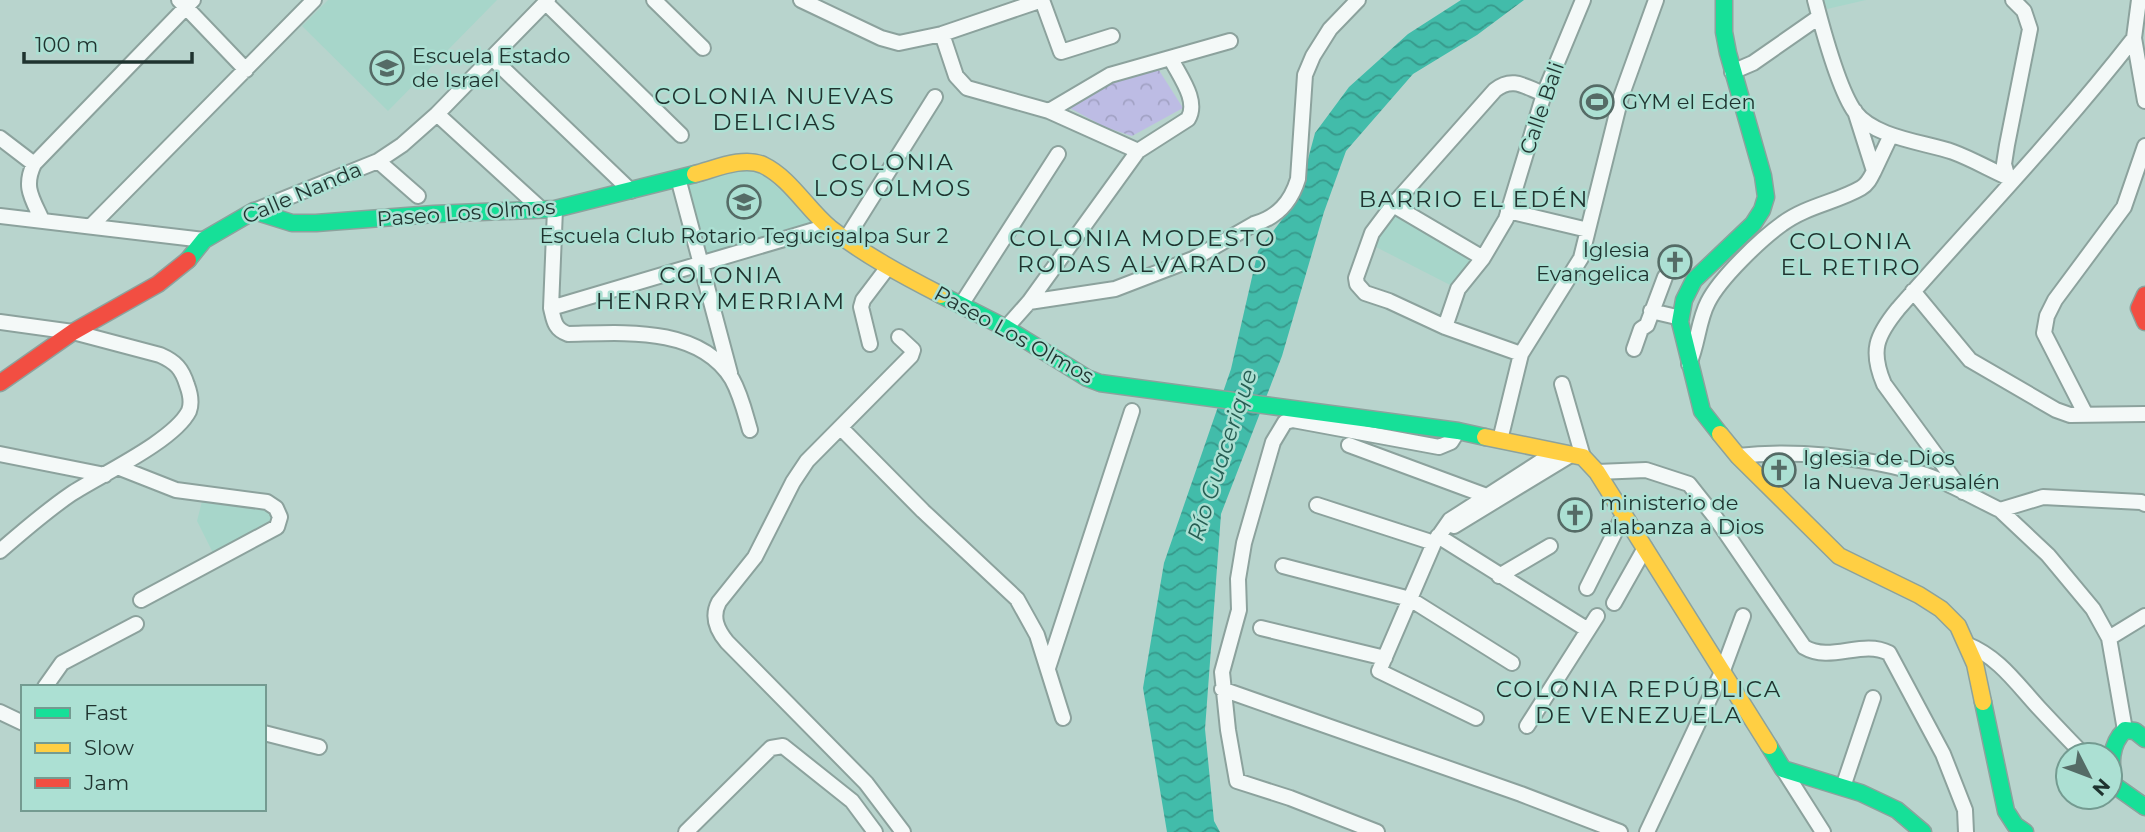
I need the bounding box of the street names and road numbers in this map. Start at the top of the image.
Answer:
street label: Calle Bali [1514,58,1569,157]
street label: Calle Nanda [239,156,365,229]
street label: Paseo Los Olmos [376,194,556,231]
street label: Paseo Los Olmos [930,280,1099,389]

